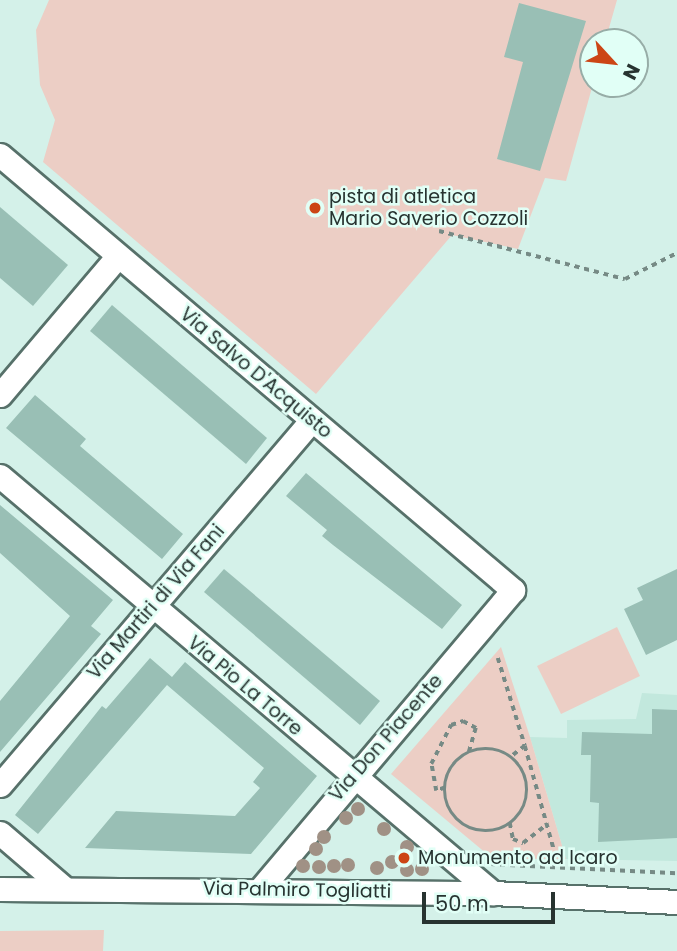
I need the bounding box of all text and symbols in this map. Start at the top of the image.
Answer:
north arrow [579,28,649,98]
text: N [616,59,647,84]
place label: pista di atletica Mario Saverio Cozzoli [329,186,528,230]
marker: pista di atletica Mario Saverio Cozzoli [307,200,323,216]
street label: Via Salvo D'Acquisto [175,303,337,443]
street label: Via Martiri di Via Fani [83,520,229,684]
street label: Via Pio La Torre [183,631,307,741]
street label: Via Don Piacente [325,670,447,806]
place label: Monumento ad Icaro [418,847,618,869]
marker: Monumento ad Icaro [396,850,412,866]
street label: Via Palmiro Togliatti [203,877,391,903]
scale bar [425,878,558,922]
text: 50 m [435,889,489,918]

